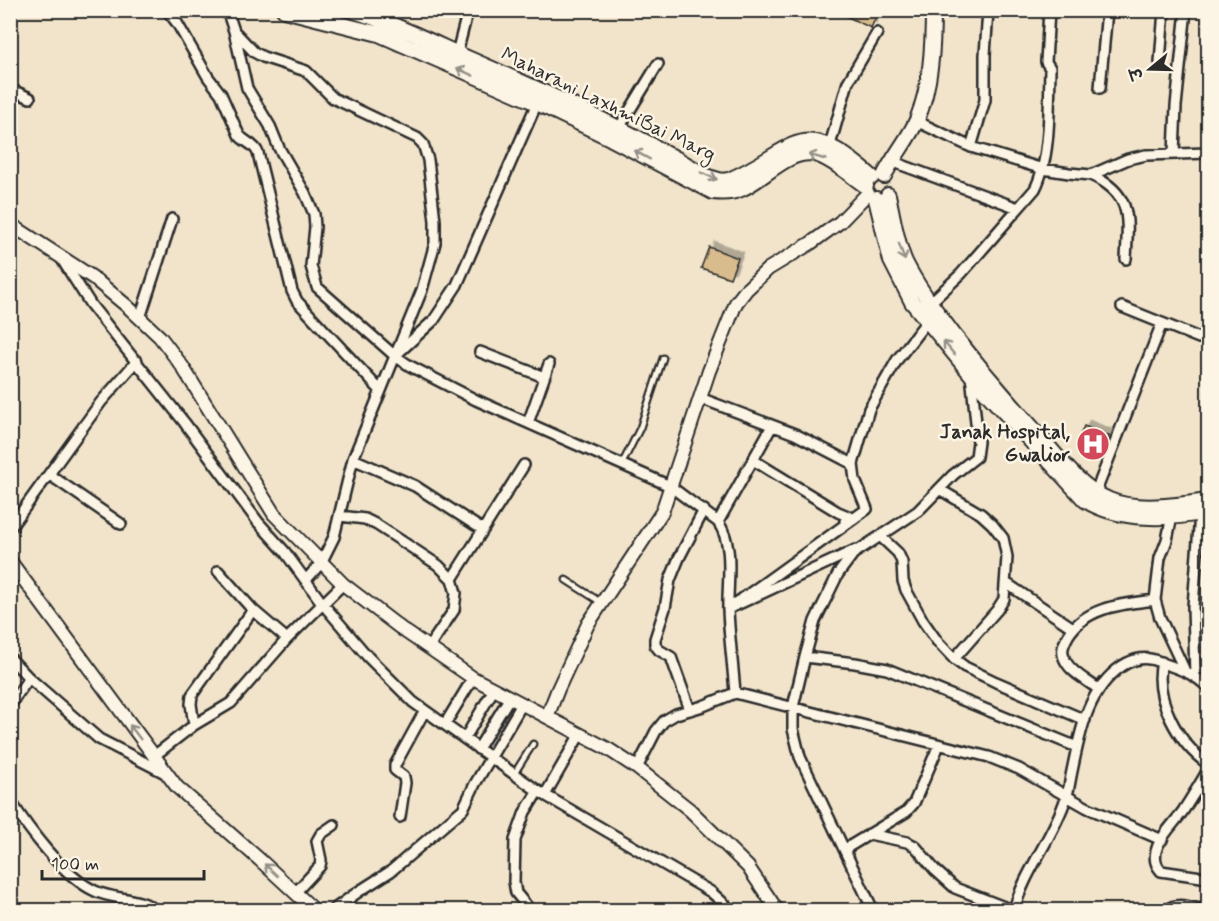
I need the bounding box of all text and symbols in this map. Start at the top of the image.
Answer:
north arrow [1120,39,1180,99]
street label: Maharani LaxhmiBai Marg [496,41,720,170]
text: उ [1125,64,1150,84]
one-way arrow [457,66,475,77]
one-way arrow [634,149,651,161]
one-way arrow [807,151,826,162]
one-way arrow [699,171,717,182]
one-way arrow [897,242,908,261]
one-way arrow [942,340,955,356]
place label: Janak Hospital, Gwalior [940,419,1071,469]
hospital icon: Janak Hospital, Gwalior [1075,426,1111,462]
one-way arrow [129,724,142,740]
scale bar [42,843,204,881]
text: 100 m [51,853,99,877]
one-way arrow [264,863,279,877]

